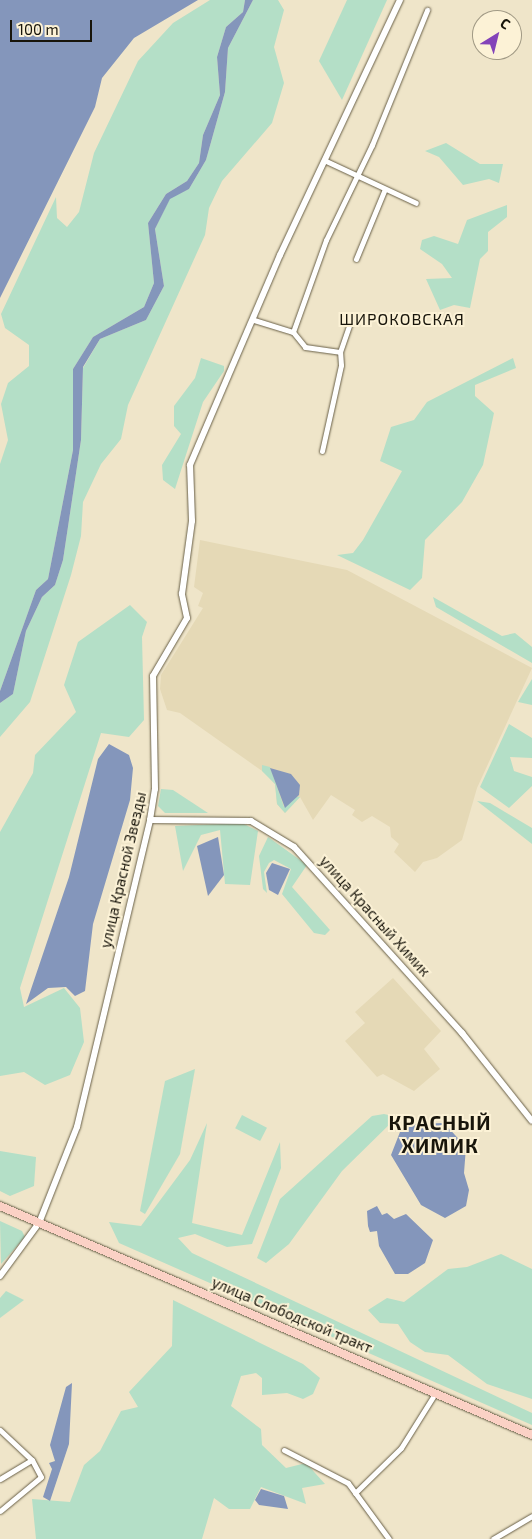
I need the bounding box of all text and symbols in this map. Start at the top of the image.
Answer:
scale bar [12,10,95,42]
north arrow [472,10,522,60]
text: С [497,14,514,33]
text: 100 m [18,20,59,38]
district label: ШИРОКОВСКАЯ [338,309,466,329]
street label: улица Красной Звезды [96,790,150,950]
street label: улица Красный Химик [316,852,434,980]
district label: КРАСНЫЙ ХИМИК [388,1111,492,1158]
street label: улица Слободской тракт [209,1273,375,1357]

